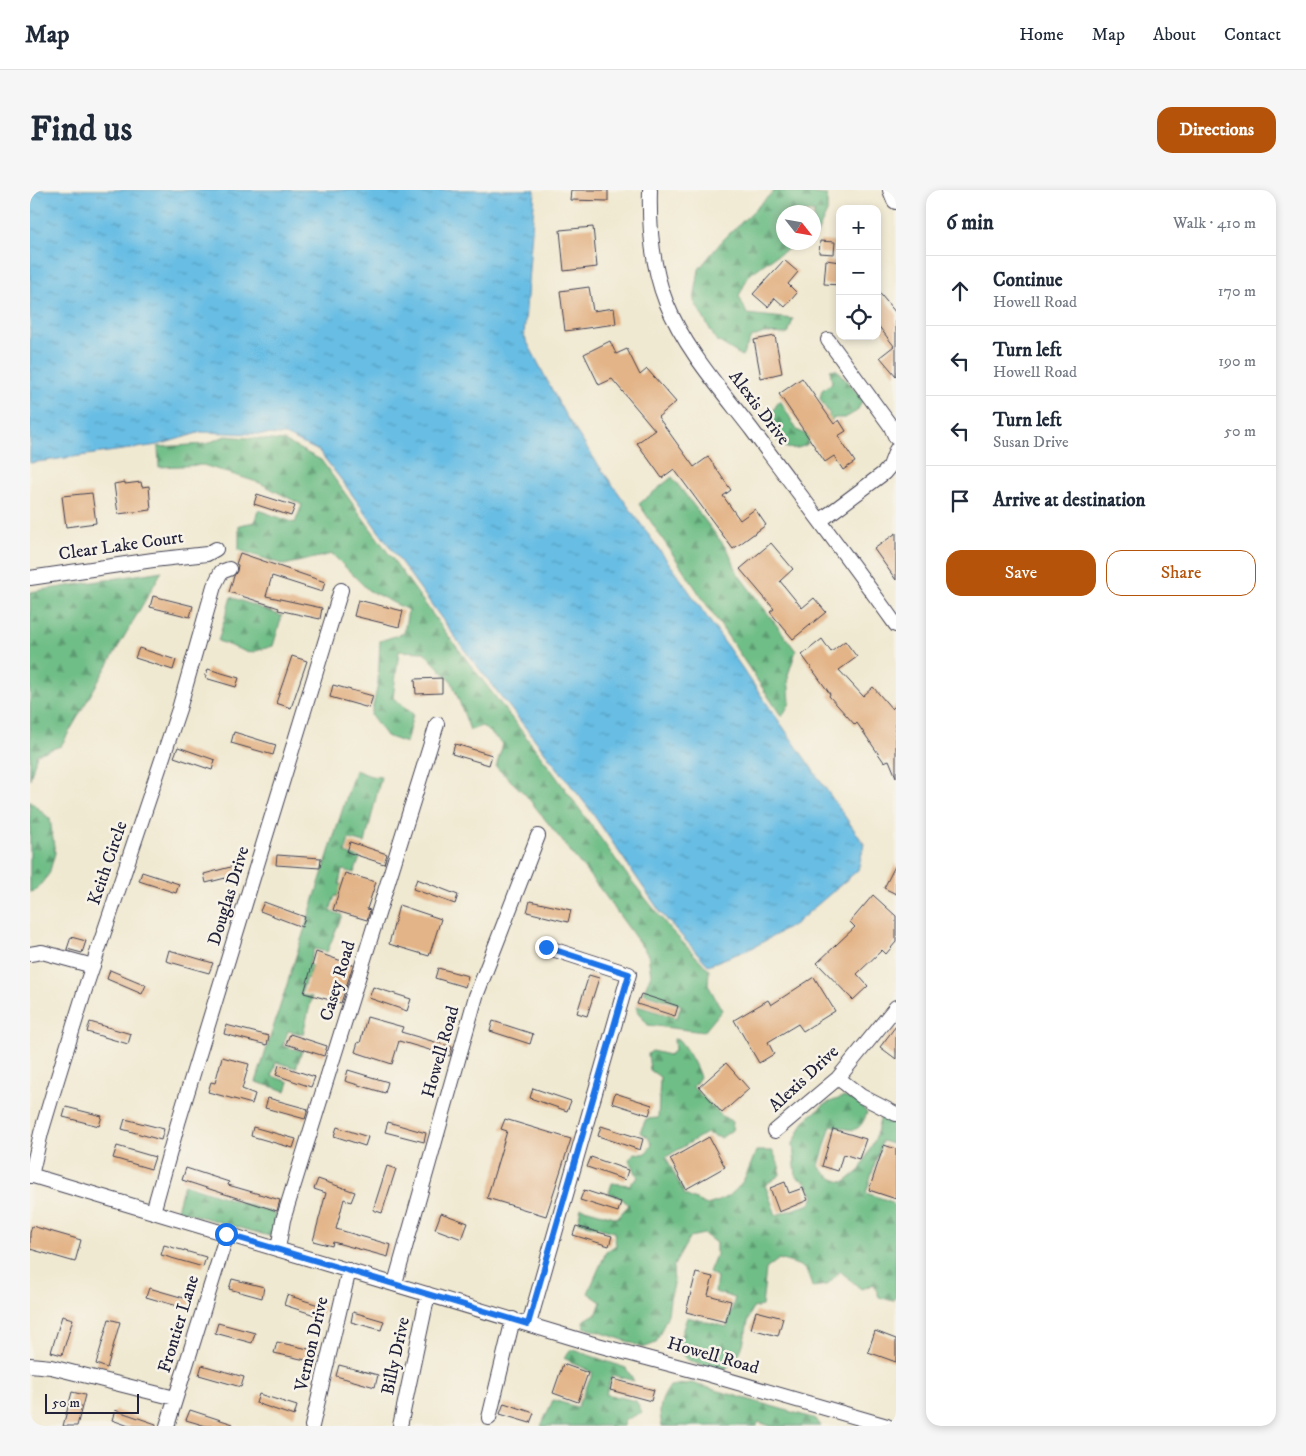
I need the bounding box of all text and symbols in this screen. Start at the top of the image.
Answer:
text: Map [25,20,69,50]
text: Home [1019,24,1064,46]
text: Map [1092,24,1125,46]
text: About [1153,24,1196,46]
text: Contact [1224,24,1281,46]
button: Directions [1157,107,1276,153]
text: Find us [30,108,132,152]
north arrow [776,205,821,250]
map controls [836,205,881,340]
button: + [836,205,881,250]
text: 6 min [946,210,994,236]
text: Walk · 410 m [1173,213,1256,233]
button: − [836,250,881,295]
text: Continue [993,269,1063,292]
icon: ahead [946,277,974,305]
text: 170 m [1218,281,1256,301]
text: Howell Road [993,292,1077,312]
button: locate [836,295,881,340]
text: Turn left [993,339,1062,362]
icon: left [946,347,974,375]
text: 190 m [1218,351,1256,371]
text: Howell Road [993,362,1077,382]
street label: Alexis Drive [724,366,794,450]
text: Turn left [993,409,1062,432]
icon: left [946,417,974,445]
text: 50 m [1224,421,1256,441]
text: Susan Drive [993,432,1069,452]
icon: arrive [946,487,974,515]
text: Arrive at destination [993,489,1145,512]
street label: Clear Lake Court [57,526,185,566]
button: Save [946,550,1096,596]
button: Share [1106,550,1256,596]
street label: Keith Circle [83,818,133,908]
street label: Douglas Drive [203,844,255,948]
route end [535,936,558,959]
street label: Casey Road [315,938,361,1024]
street label: Howell Road [417,1004,465,1100]
street label: Alexis Drive [764,1041,844,1117]
route start [215,1223,238,1246]
street label: Frontier Lane [154,1273,204,1375]
street label: Vernon Drive [290,1295,334,1394]
street label: Billy Drive [377,1315,415,1397]
street label: Howell Road [665,1332,761,1380]
scale bar [45,1391,139,1414]
text: 50 m [52,1394,80,1412]

